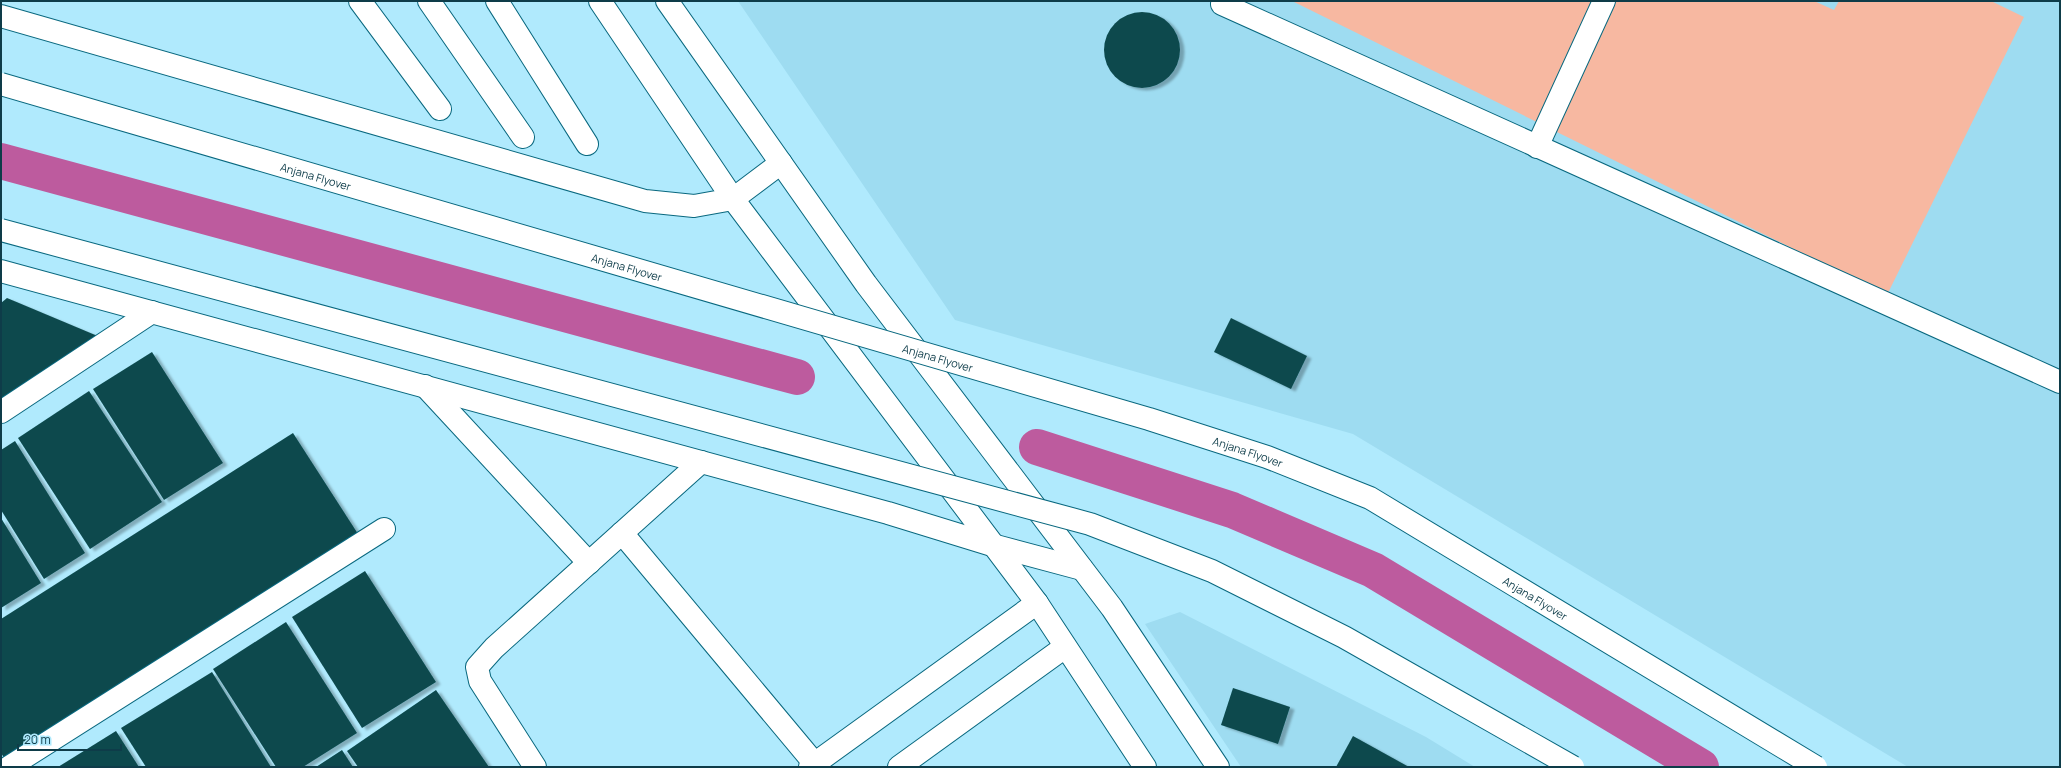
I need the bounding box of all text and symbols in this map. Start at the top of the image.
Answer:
street label: Anjana Flyover [279,158,353,193]
street label: Anjana Flyover [590,249,664,284]
street label: Anjana Flyover [901,340,975,375]
street label: Anjana Flyover [1211,433,1285,470]
street label: Anjana Flyover [1500,573,1571,623]
scale bar [18,726,121,752]
text: 20 m [24,731,51,748]

